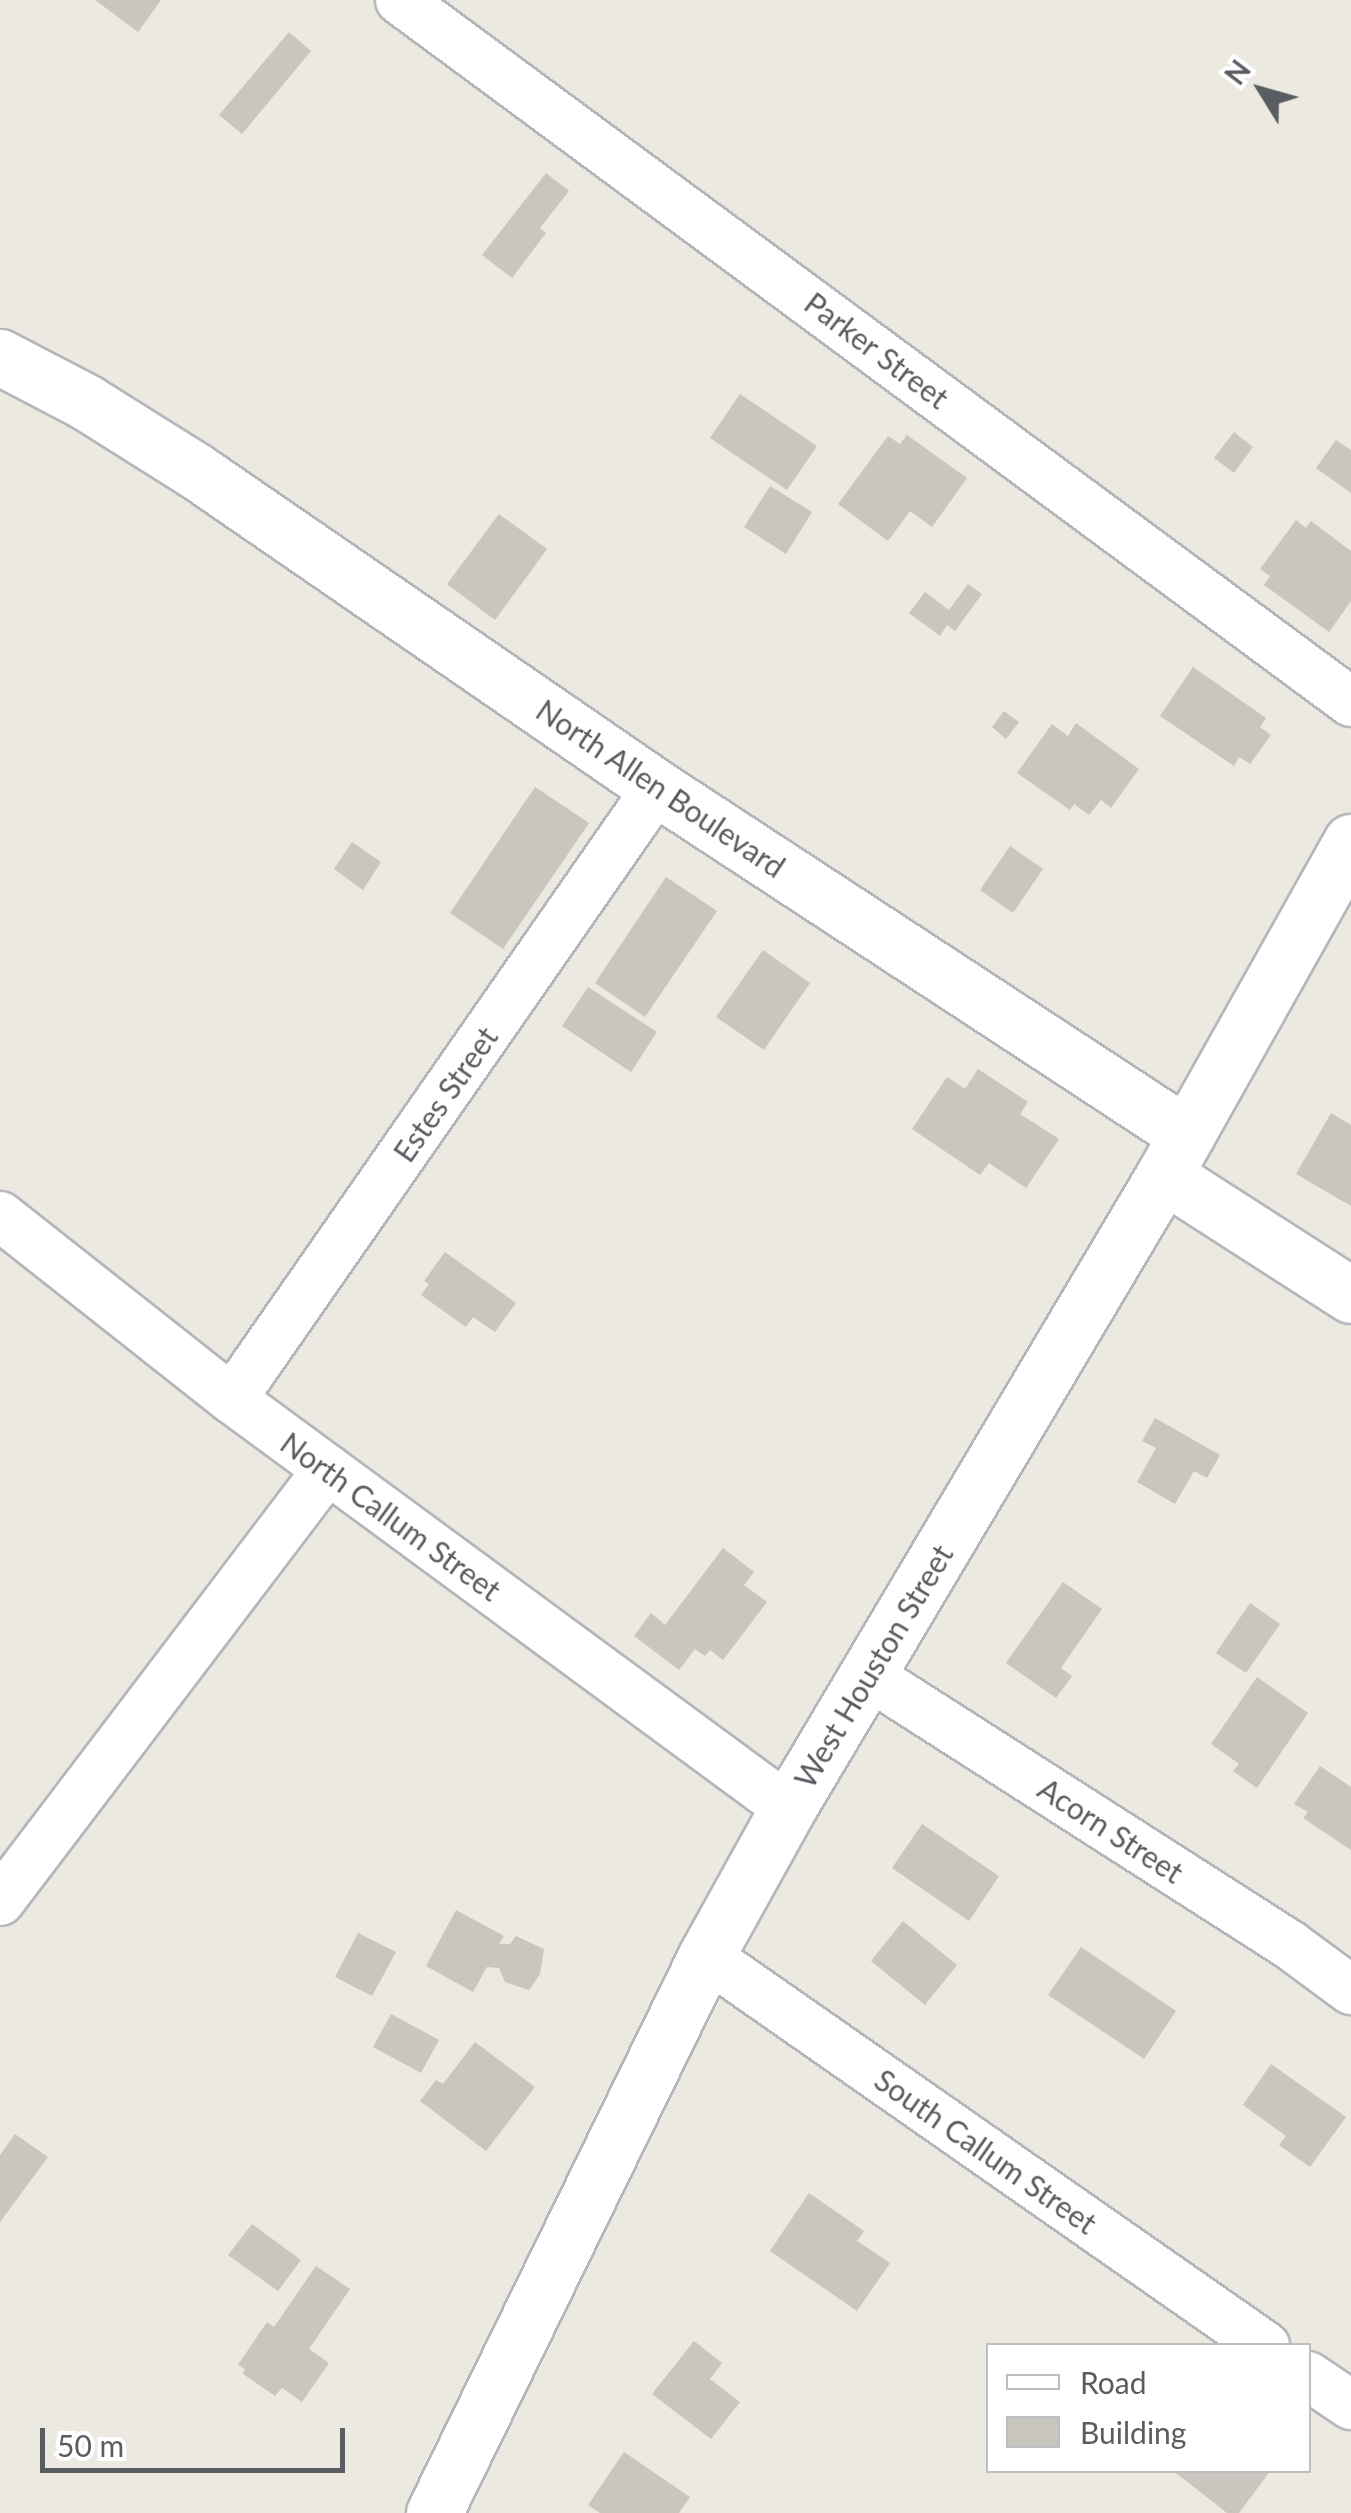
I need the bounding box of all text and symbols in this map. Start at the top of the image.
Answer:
north arrow [1211,40,1311,140]
text: N [1217,53,1257,91]
street label: Parker Street [798,284,956,416]
street label: North Allen Boulevard [530,691,792,885]
street label: Estes Street [385,1020,505,1168]
street label: North Callum Street [274,1424,508,1608]
street label: West Houston Street [786,1538,960,1794]
street label: Acorn Street [1032,1770,1190,1890]
street label: South Callum Street [868,2061,1104,2241]
legend [986,2343,1311,2473]
text: Road [1080,2364,1147,2400]
scale bar [45,2408,350,2470]
text: Building [1080,2414,1186,2450]
text: 50 m [57,2427,124,2463]

